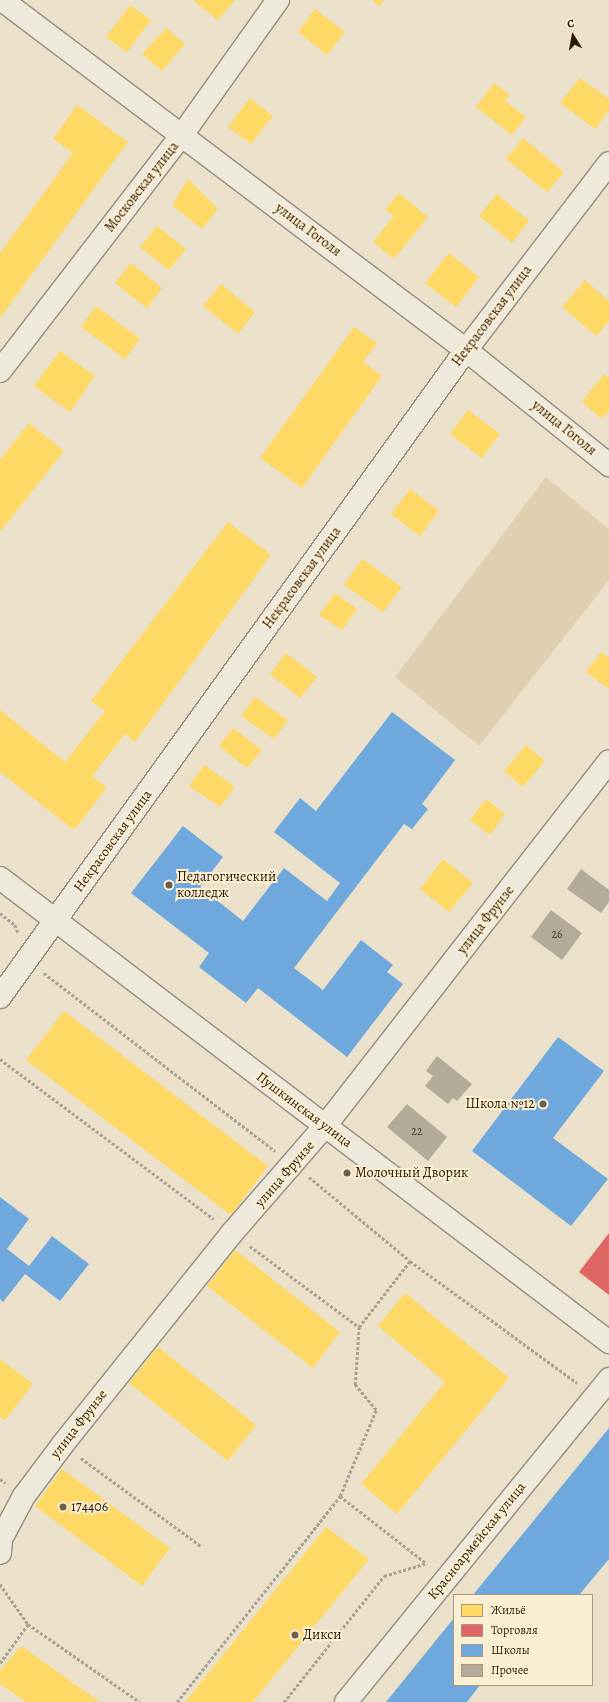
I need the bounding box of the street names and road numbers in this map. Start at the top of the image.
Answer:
street label: Московская улица [101,138,183,236]
street label: улица Гоголя [272,200,344,260]
street label: Некрасовская улица [449,262,535,370]
street label: улица Гоголя [528,397,600,459]
street label: Некрасовская улица [259,524,345,632]
street label: Некрасовская улица [70,787,156,895]
street label: улица Фрунзе [454,882,518,958]
street label: Пушкинская улица [253,1068,355,1152]
street label: улица Фрунзе [252,1137,318,1211]
street label: улица Фрунзе [47,1386,111,1462]
street label: Красноармейская улица [424,1479,530,1603]

